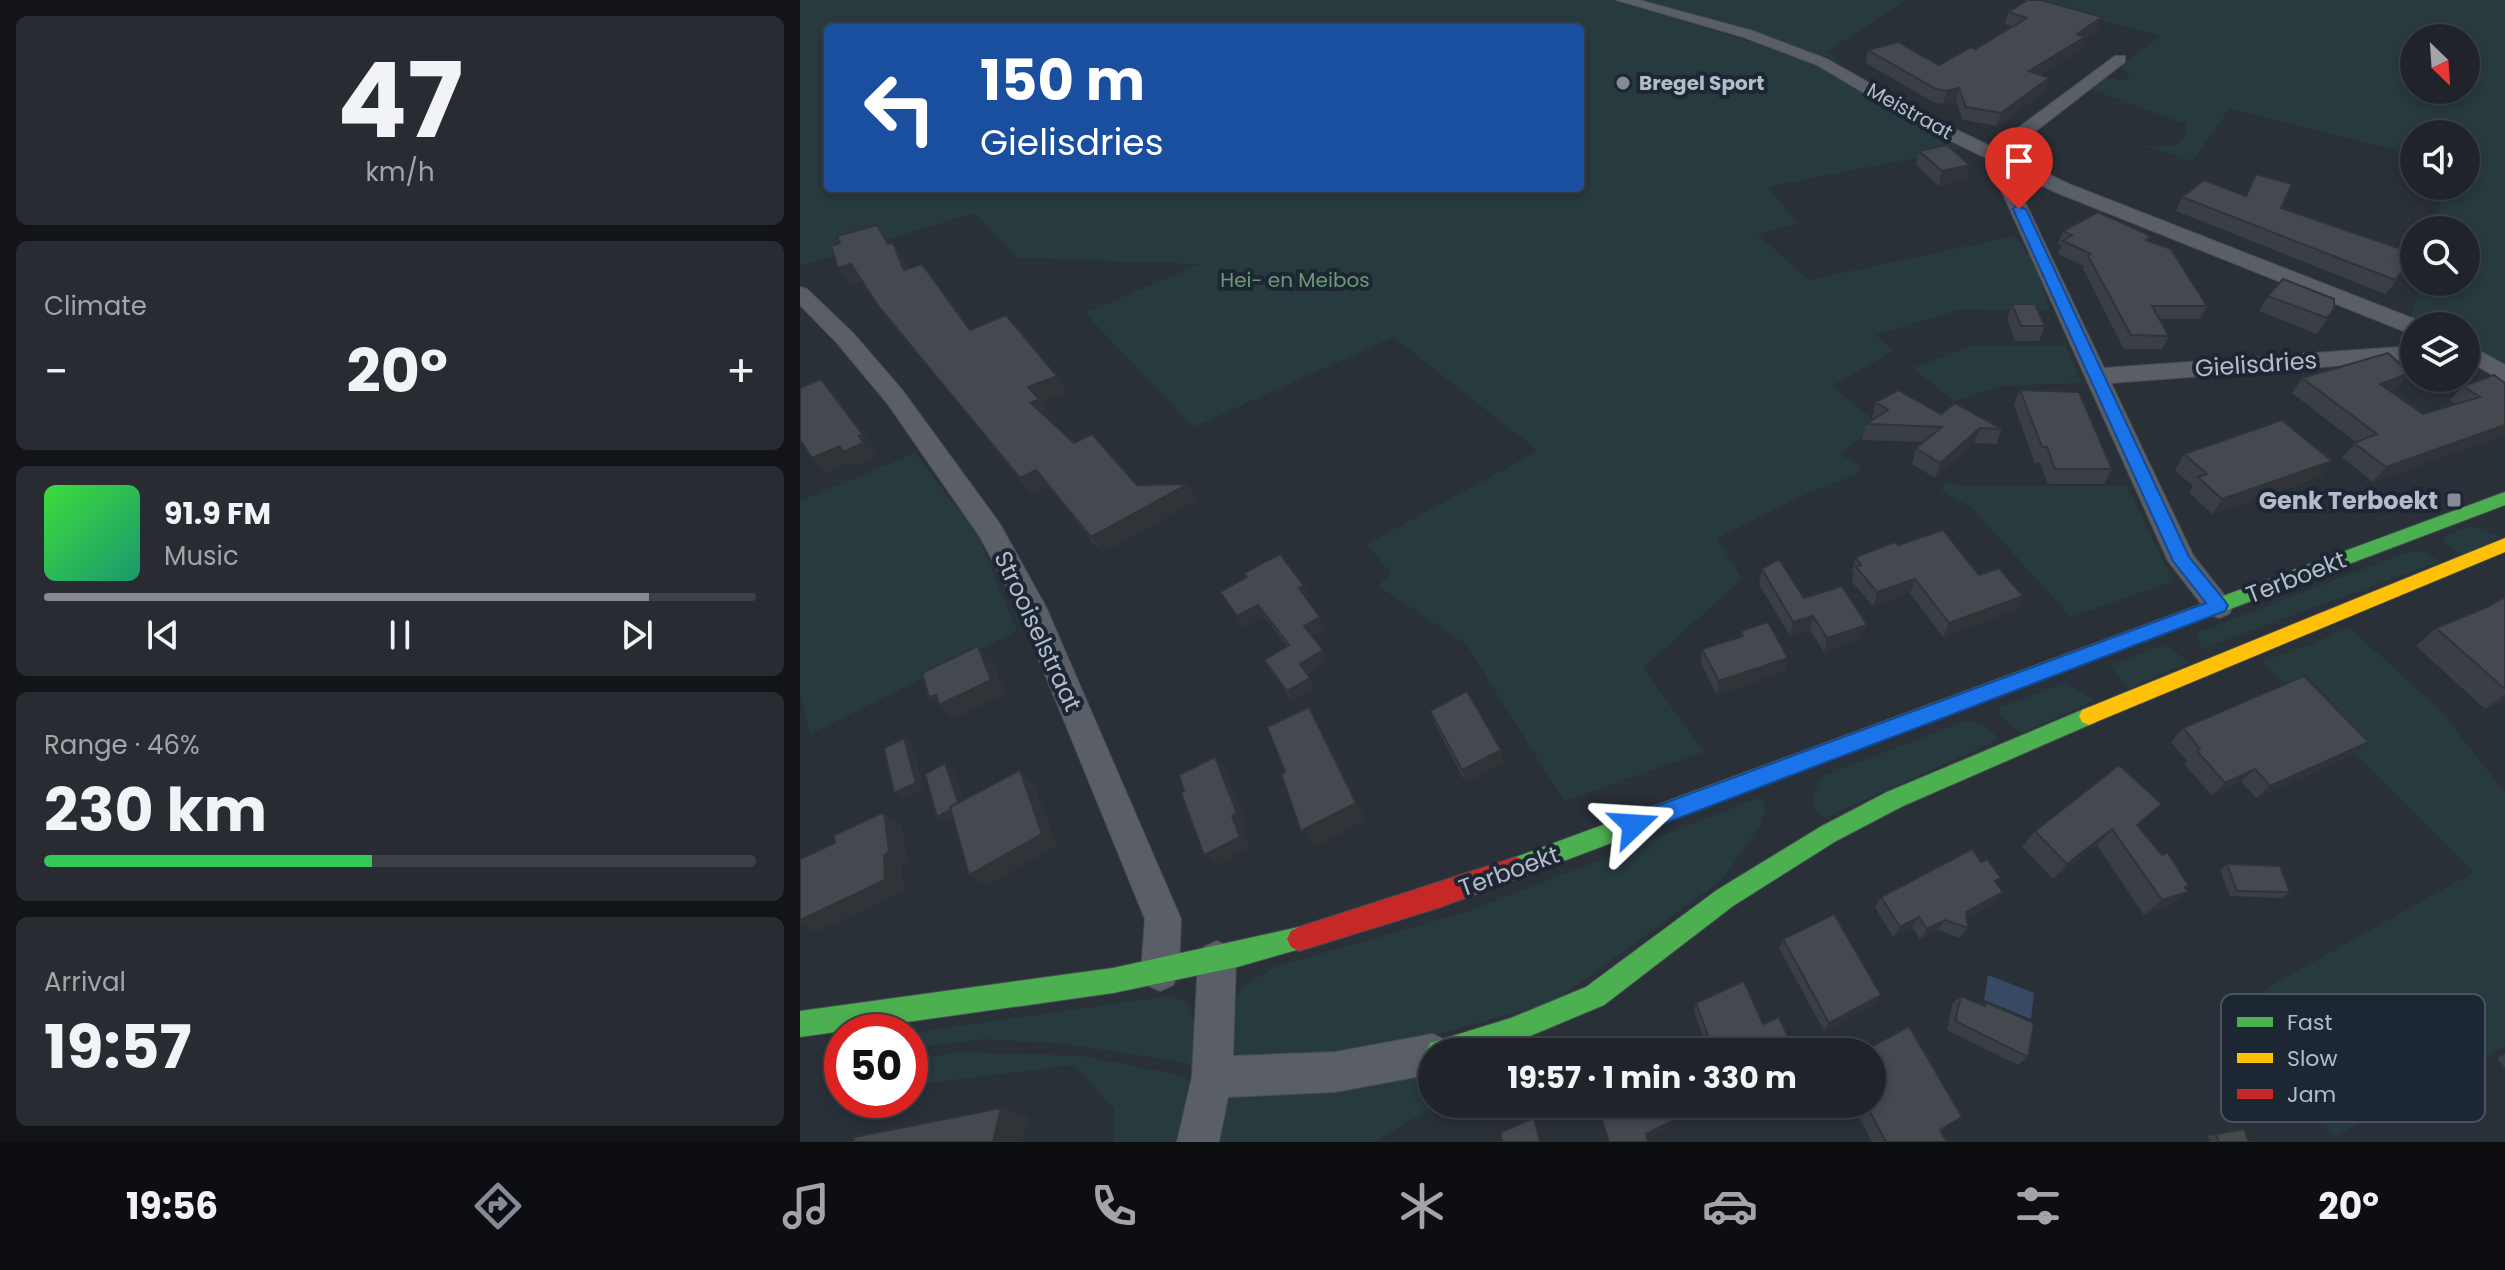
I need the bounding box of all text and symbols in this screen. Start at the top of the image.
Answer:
north arrow [2400,24,2480,104]
map controls [2400,24,2480,392]
text: 47 [337,28,463,173]
text: 150 m [980,41,1145,120]
icon: left [848,56,952,160]
place label: Bregel Sport [1639,69,1764,97]
marker: Bregel Sport [1614,74,1632,92]
street label: Meistraat [1862,76,1958,146]
text: Gielisdries [980,117,1163,168]
button: sound [2400,120,2480,200]
pin [1985,127,2053,209]
icon: arrive [1997,139,2041,183]
text: km/h [365,154,435,190]
button: search [2400,216,2480,296]
park label: Hei- en Meibos [1220,266,1370,294]
text: Climate [44,288,147,324]
button: layers [2400,312,2480,392]
text: 20° [347,329,448,413]
text: − [44,341,68,402]
text: + [726,341,756,402]
street label: Gielisdries [2194,343,2318,385]
place label: Genk Terboekt [2259,484,2438,517]
marker: Genk Terboekt [2445,491,2463,509]
text: 91.9 FM [164,492,271,535]
text: Music [164,538,239,574]
street label: Terboekt [2241,543,2351,611]
street label: Strooiselstraat [986,546,1090,716]
icon: previous [141,613,185,657]
icon: pause [378,613,422,657]
icon: next [615,613,659,657]
text: Range · 46% [44,727,200,763]
text: 230 km [44,768,267,852]
position arrow [1592,783,1676,867]
street label: Terboekt [1454,838,1564,904]
text: Arrival [44,964,126,1000]
legend [2221,994,2485,1122]
text: 19:57 [44,1005,192,1089]
text: Fast [2287,1007,2332,1038]
speed limit sign: 50 [824,1014,928,1118]
text: Slow [2287,1043,2337,1074]
text: 19:57 · 1 min · 330 m [1507,1056,1797,1099]
text: Jam [2287,1079,2336,1110]
icon: directions [470,1178,526,1234]
icon: music [778,1178,834,1234]
icon: phone [1086,1178,1142,1234]
icon: climate [1394,1178,1450,1234]
icon: car [1702,1178,1758,1234]
icon: filters [2010,1178,2066,1234]
text: 19:56 [126,1181,218,1232]
text: 20° [2318,1181,2379,1232]

